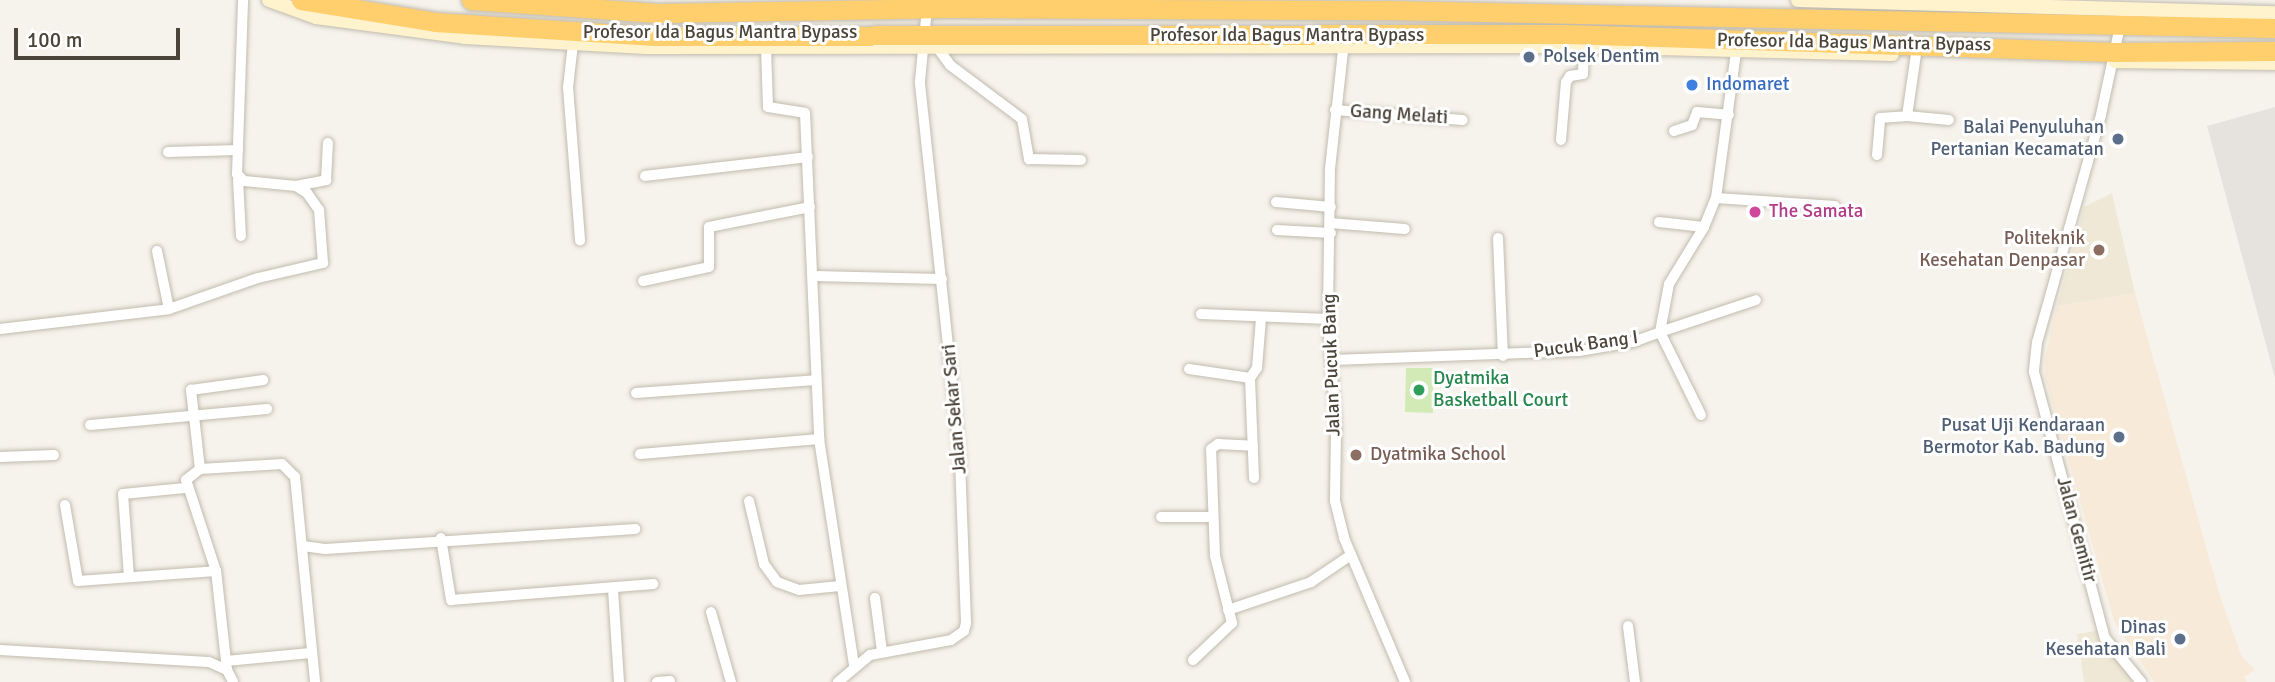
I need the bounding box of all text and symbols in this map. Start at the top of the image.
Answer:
scale bar [18,14,184,58]
street label: Profesor Ida Bagus Mantra Bypass [583,22,857,44]
street label: Profesor Ida Bagus Mantra Bypass [1150,25,1424,47]
text: 100 m [27,27,82,53]
street label: Profesor Ida Bagus Mantra Bypass [1717,29,1991,57]
place label: Polsek Dentim [1543,46,1660,68]
marker: Polsek Dentim [1521,49,1537,65]
place label: Indomaret [1706,74,1789,96]
marker: Indomaret [1684,77,1700,93]
street label: Gang Melati [1349,100,1449,130]
place label: Balai Penyuluhan Pertanian Kecamatan [1931,117,2104,161]
marker: Balai Penyuluhan Pertanian Kecamatan [2110,131,2126,147]
place label: The Samata [1769,201,1863,223]
marker: The Samata [1747,204,1763,220]
place label: Politeknik Kesehatan Denpasar [1919,228,2085,272]
marker: Politeknik Kesehatan Denpasar [2091,242,2107,258]
street label: Jalan Pucuk Bang [1318,293,1346,437]
street label: Pucuk Bang I [1532,326,1640,364]
street label: Jalan Sekar Sari [938,343,972,475]
place label: Dyatmika Basketball Court [1433,368,1568,412]
marker: Dyatmika Basketball Court [1411,382,1427,398]
place label: Pusat Uji Kendaraan Bermotor Kab. Badung [1923,415,2105,459]
marker: Pusat Uji Kendaraan Bermotor Kab. Badung [2111,429,2127,445]
place label: Dyatmika School [1370,444,1506,466]
marker: Dyatmika School [1348,447,1364,463]
street label: Jalan Gemitir [2051,475,2101,585]
place label: Dinas Kesehatan Bali [2045,617,2166,661]
marker: Dinas Kesehatan Bali [2172,631,2188,647]

